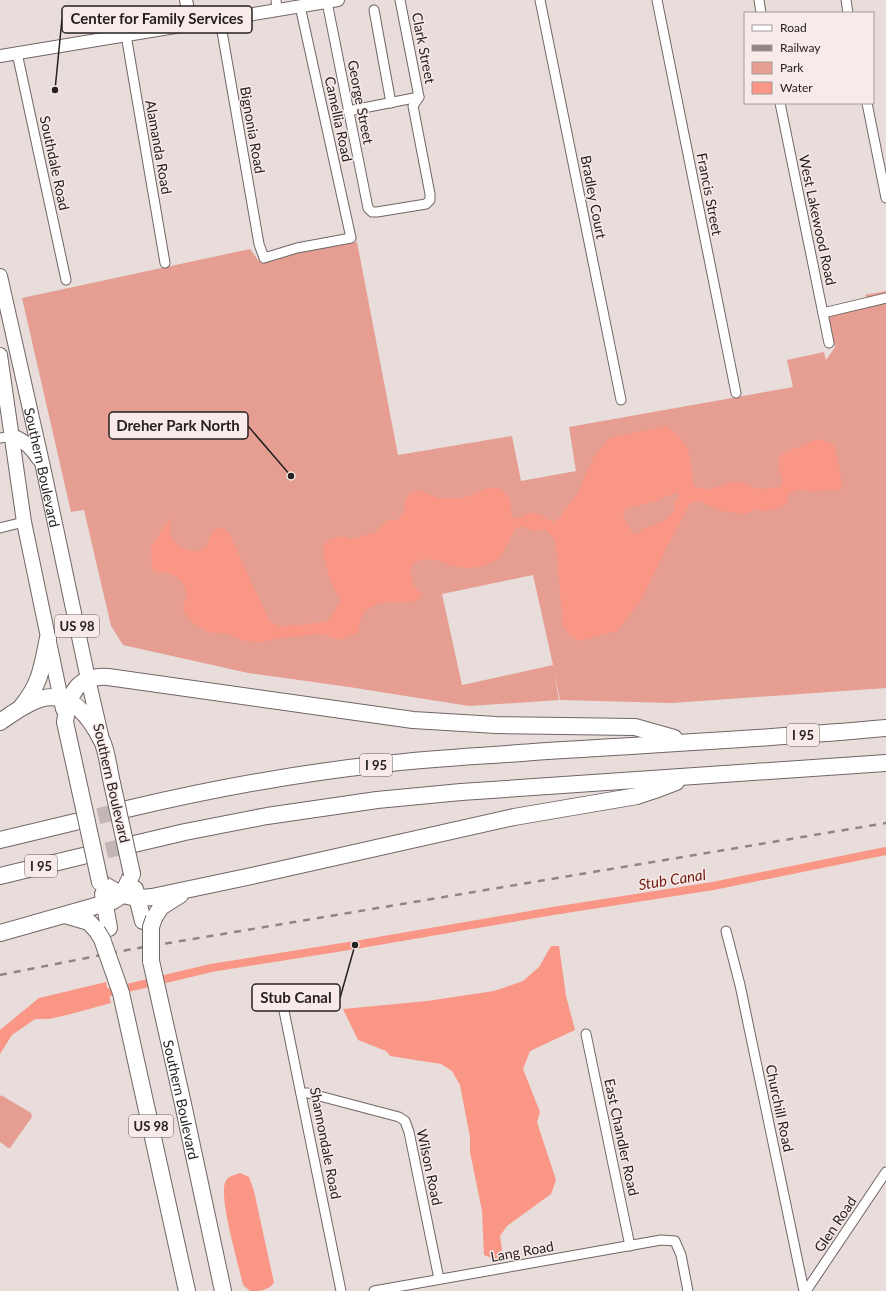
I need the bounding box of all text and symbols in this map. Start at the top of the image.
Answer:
callout: Center for Family Services [62,6,252,33]
text: Center for Family Services [71,9,244,27]
street label: Clark Street [409,11,439,85]
legend [744,12,874,104]
text: Road [780,20,807,35]
text: Railway [780,40,821,55]
street label: George Street [345,58,377,146]
text: Park [780,60,804,75]
street label: Camellia Road [322,75,356,163]
text: Water [780,80,813,95]
street label: Bignonia Road [237,85,269,175]
street label: Alamanda Road [142,99,176,195]
street label: Southdale Road [37,114,73,212]
street label: Francis Street [694,151,726,237]
street label: West Lakewood Road [796,153,840,287]
street label: Bradley Court [578,154,610,240]
street label: Southern Boulevard [21,406,64,529]
callout: Dreher Park North [109,412,248,439]
text: Dreher Park North [116,416,240,434]
road number: US 98 [55,615,99,637]
street label: Southern Boulevard [90,722,134,844]
road number: I 95 [787,724,819,746]
road number: I 95 [360,754,392,776]
road number: I 95 [25,855,57,877]
water label: Stub Canal [637,865,708,893]
callout: Stub Canal [252,984,340,1011]
text: Stub Canal [260,988,332,1006]
street label: Southern Boulevard [160,1038,203,1161]
street label: Churchill Road [762,1063,798,1153]
street label: East Chandler Road [601,1077,643,1197]
street label: Shannondale Road [307,1086,345,1200]
road number: US 98 [129,1115,173,1137]
street label: Wilson Road [414,1127,446,1207]
street label: Glen Road [810,1193,860,1255]
street label: Lang Road [489,1237,555,1265]

